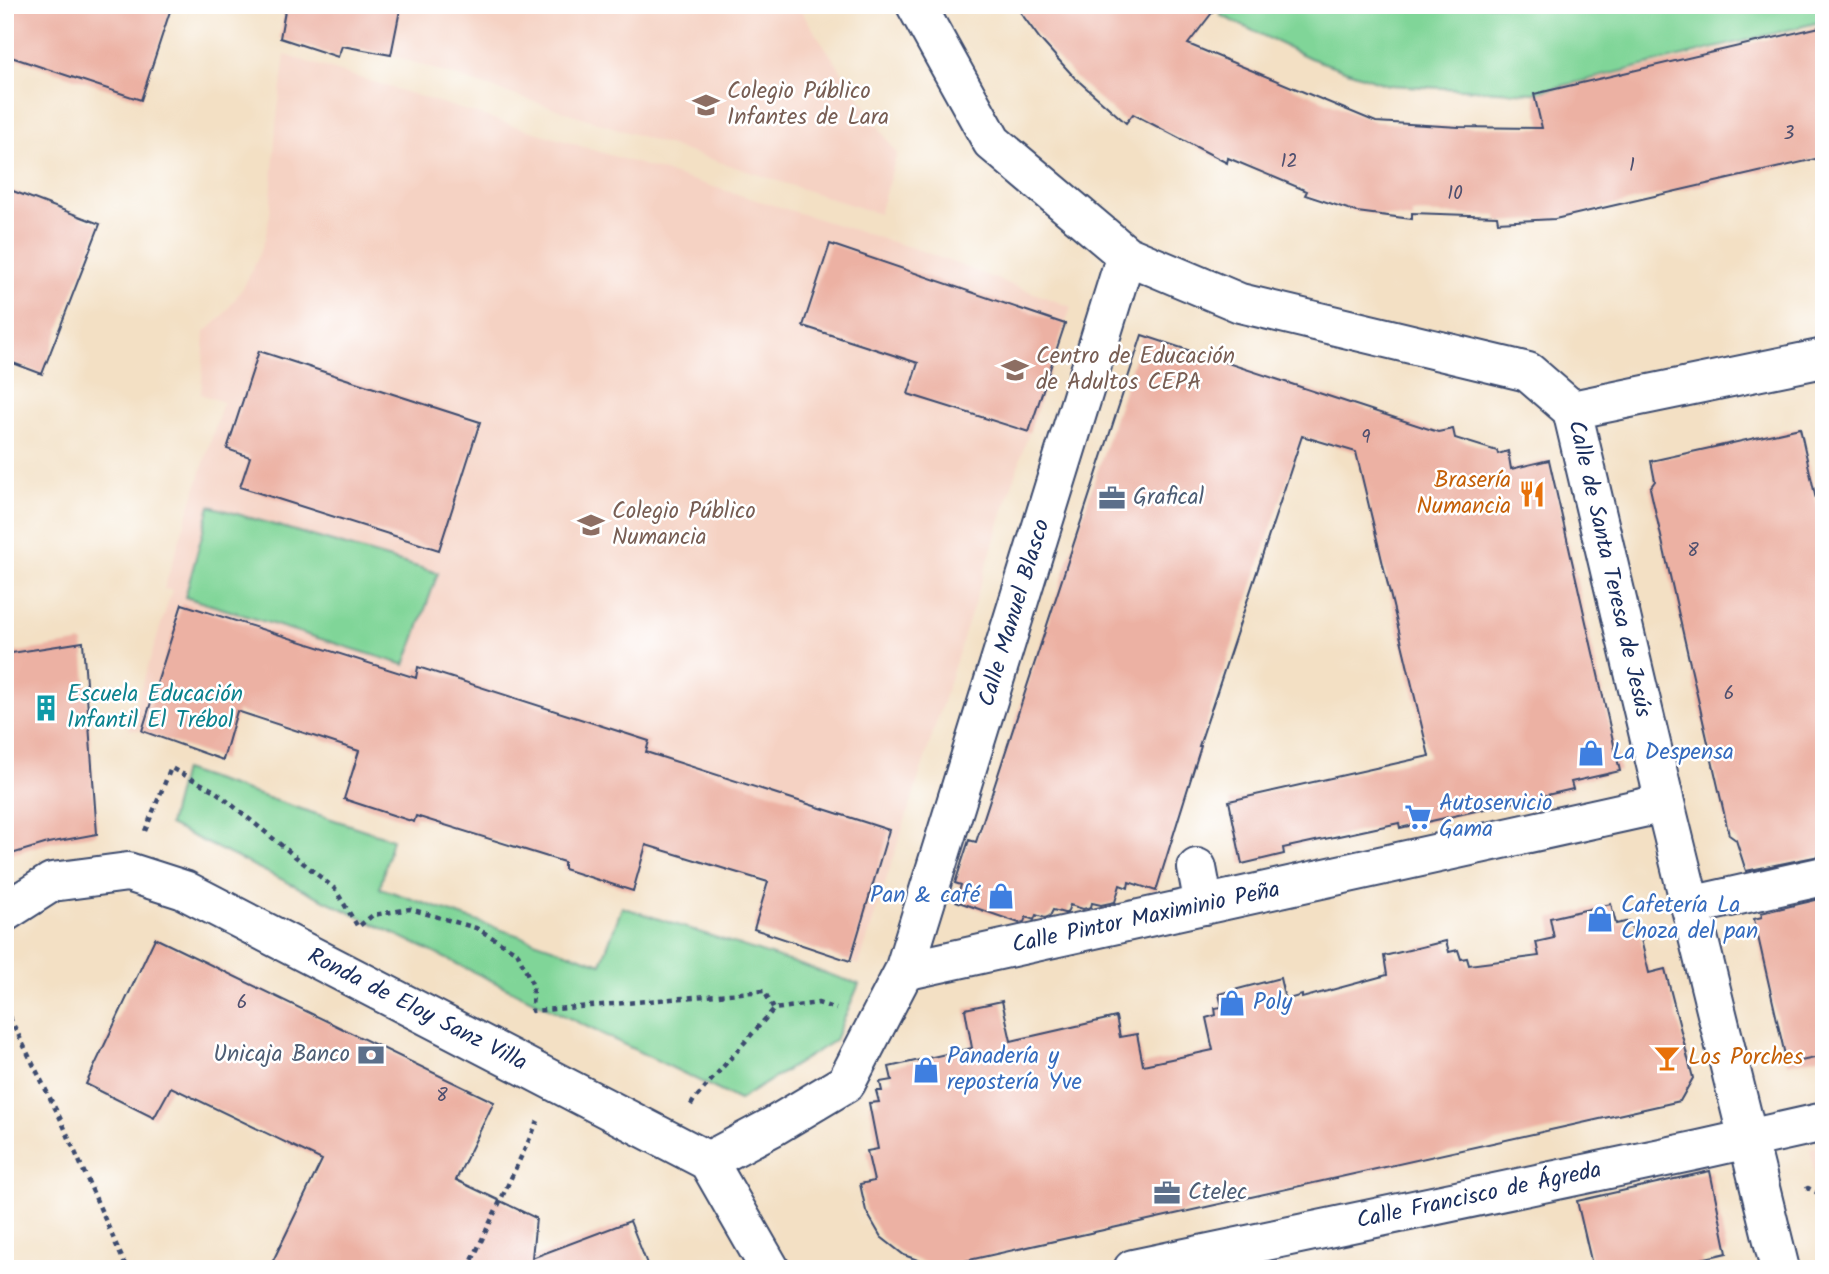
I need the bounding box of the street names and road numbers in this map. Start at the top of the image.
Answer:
street label: Calle de Santa Teresa de Jesús [1557,417,1661,721]
street label: Calle Manuel Blasco [969,515,1061,711]
street label: Calle Pintor Maximinio Peña [1009,872,1283,964]
street label: Ronda de Eloy Sanz Villa [301,939,533,1081]
street label: Calle Francisco de Ágreda [1353,1152,1605,1240]

